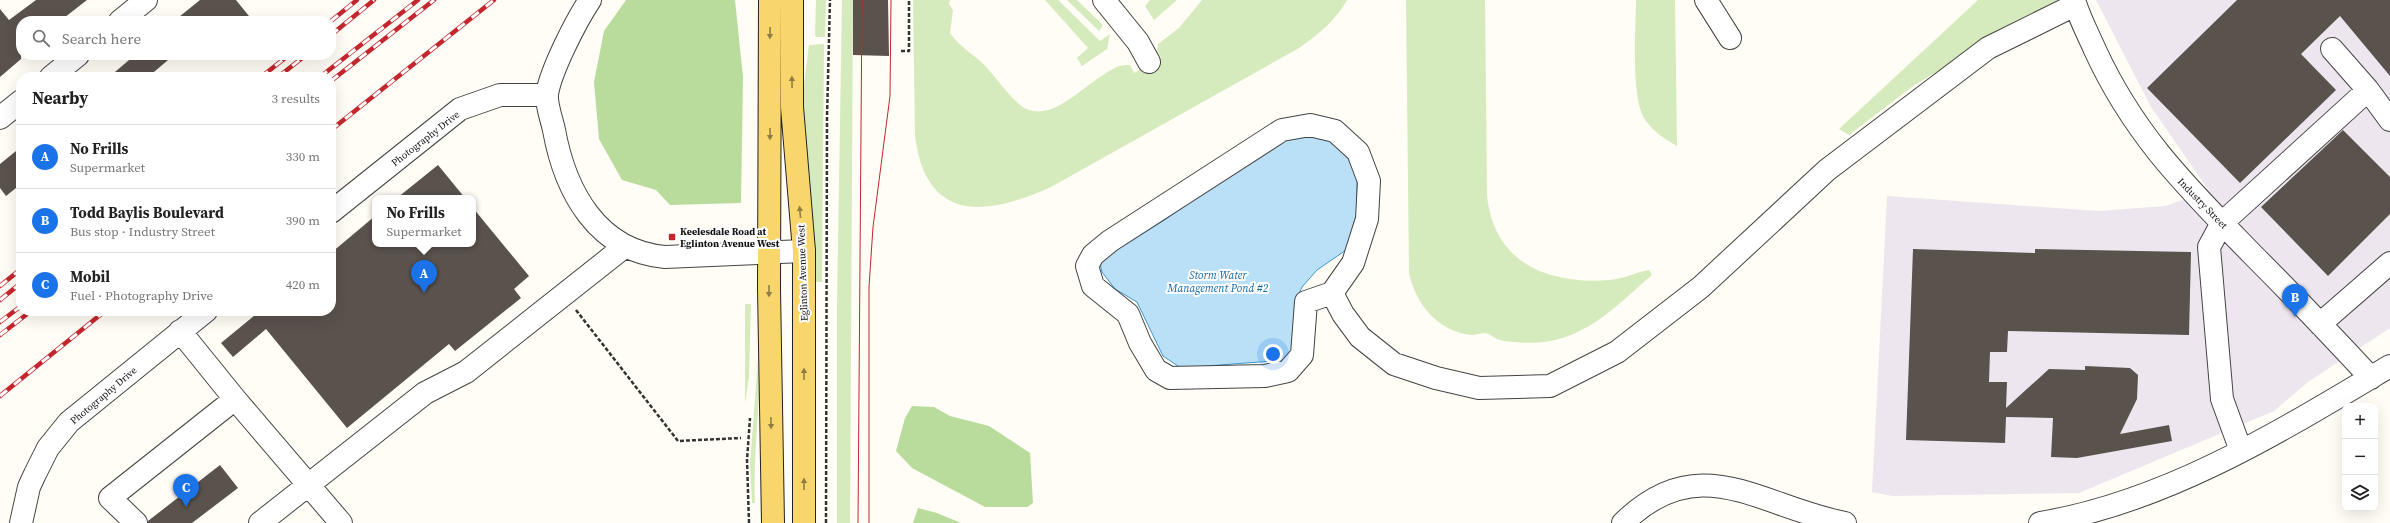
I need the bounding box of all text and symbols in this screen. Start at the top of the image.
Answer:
search box [16,16,336,60]
icon: search [30,27,52,49]
one-way arrow [767,27,773,40]
text: Search here [62,28,141,49]
one-way arrow [788,76,795,88]
text: Nearby [32,86,88,110]
text: 3 results [272,90,320,107]
street label: Photography Drive [389,108,462,169]
one-way arrow [766,128,773,140]
text: No Frills [70,138,128,159]
text: A [41,148,49,165]
text: 330 m [286,148,320,165]
text: Supermarket [70,159,145,176]
street label: Industry Street [2175,175,2231,232]
popup [372,195,476,247]
text: Todd Baylis Boulevard [70,202,224,223]
text: No Frills [386,202,445,223]
one-way arrow [797,206,804,218]
text: B [41,212,49,229]
text: 390 m [286,212,320,229]
text: Bus stop · Industry Street [70,223,215,240]
text: Supermarket [386,223,462,240]
street label: Eglinton Avenue West [794,224,811,321]
place label: Keelesdale Road at Eglinton Avenue West [680,225,780,250]
marker: Keelesdale Road at Eglinton Avenue West [667,232,677,242]
pin: A [411,260,437,293]
text: Mobil [70,266,110,287]
water label: Storm Water Management Pond #2 [1167,268,1269,296]
text: C [41,276,49,293]
text: 420 m [286,276,320,293]
pin: B [2282,284,2308,317]
one-way arrow [766,285,772,298]
text: Fuel · Photography Drive [70,287,213,304]
your location [1263,344,1283,364]
street label: Photography Drive [67,364,139,427]
one-way arrow [801,367,807,380]
map controls [2342,403,2378,511]
button: + [2342,403,2378,439]
one-way arrow [768,417,774,430]
button: − [2342,439,2378,475]
pin: C [173,474,199,507]
button: layers [2342,475,2378,511]
one-way arrow [801,477,807,490]

